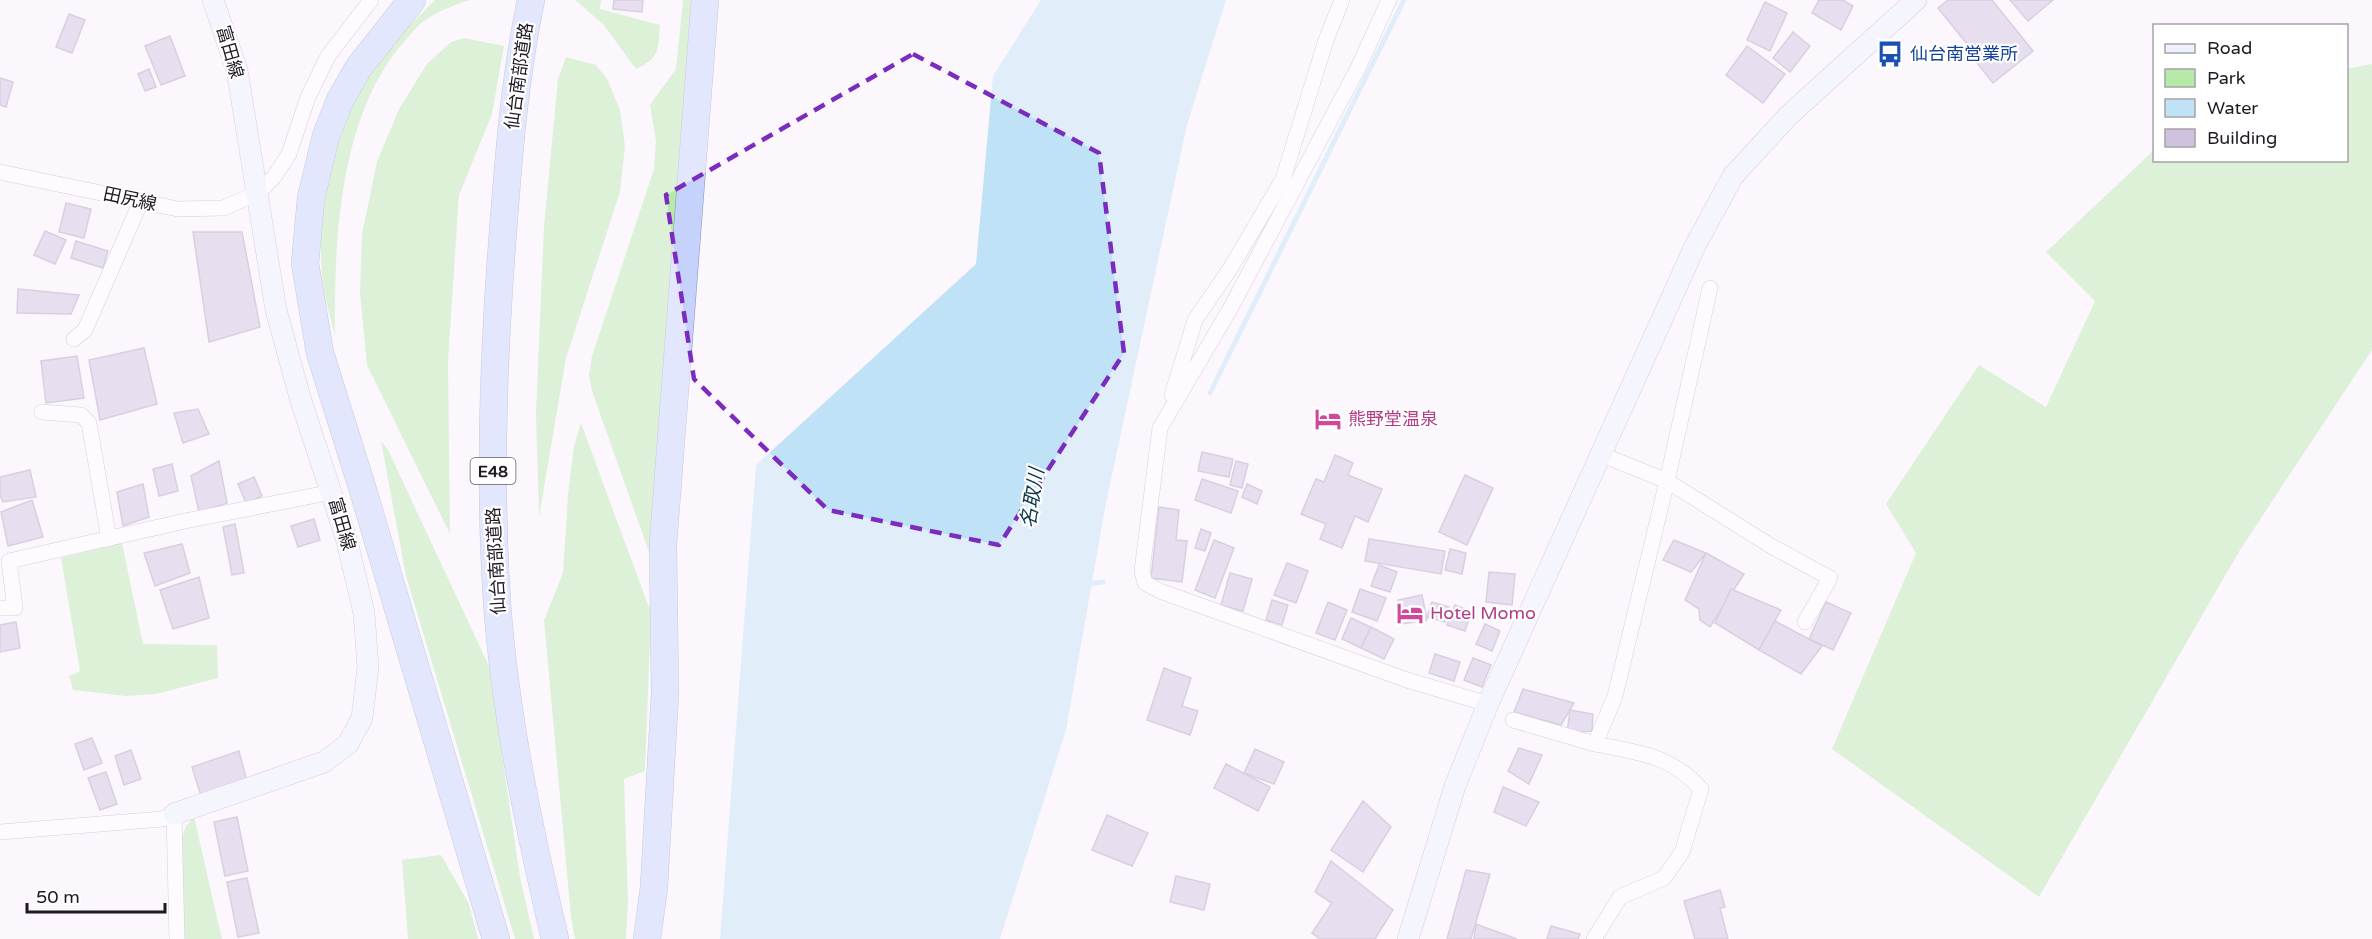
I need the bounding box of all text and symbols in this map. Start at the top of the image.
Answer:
street label: 仙台南部道路 [501,21,537,131]
street label: 富田線 [212,23,248,81]
legend [2153,24,2348,162]
text: Road [2207,37,2252,59]
bus stop icon: 仙台南営業所 [1875,39,1905,69]
place label: 仙台南営業所 [1910,43,2018,65]
text: Park [2207,67,2246,89]
text: Water [2207,97,2258,119]
text: Building [2207,127,2277,149]
street label: 田尻線 [101,183,159,215]
hotel icon: 熊野堂温泉 [1313,404,1343,434]
place label: 熊野堂温泉 [1348,408,1438,430]
road number: E48 [470,458,516,484]
water label: 名取川 [1016,465,1050,530]
street label: 富田線 [324,495,360,553]
street label: 仙台南部道路 [482,506,510,616]
hotel icon: Hotel Momo [1395,598,1425,628]
place label: Hotel Momo [1430,602,1536,624]
scale bar [27,876,165,914]
text: 50 m [36,886,80,908]

